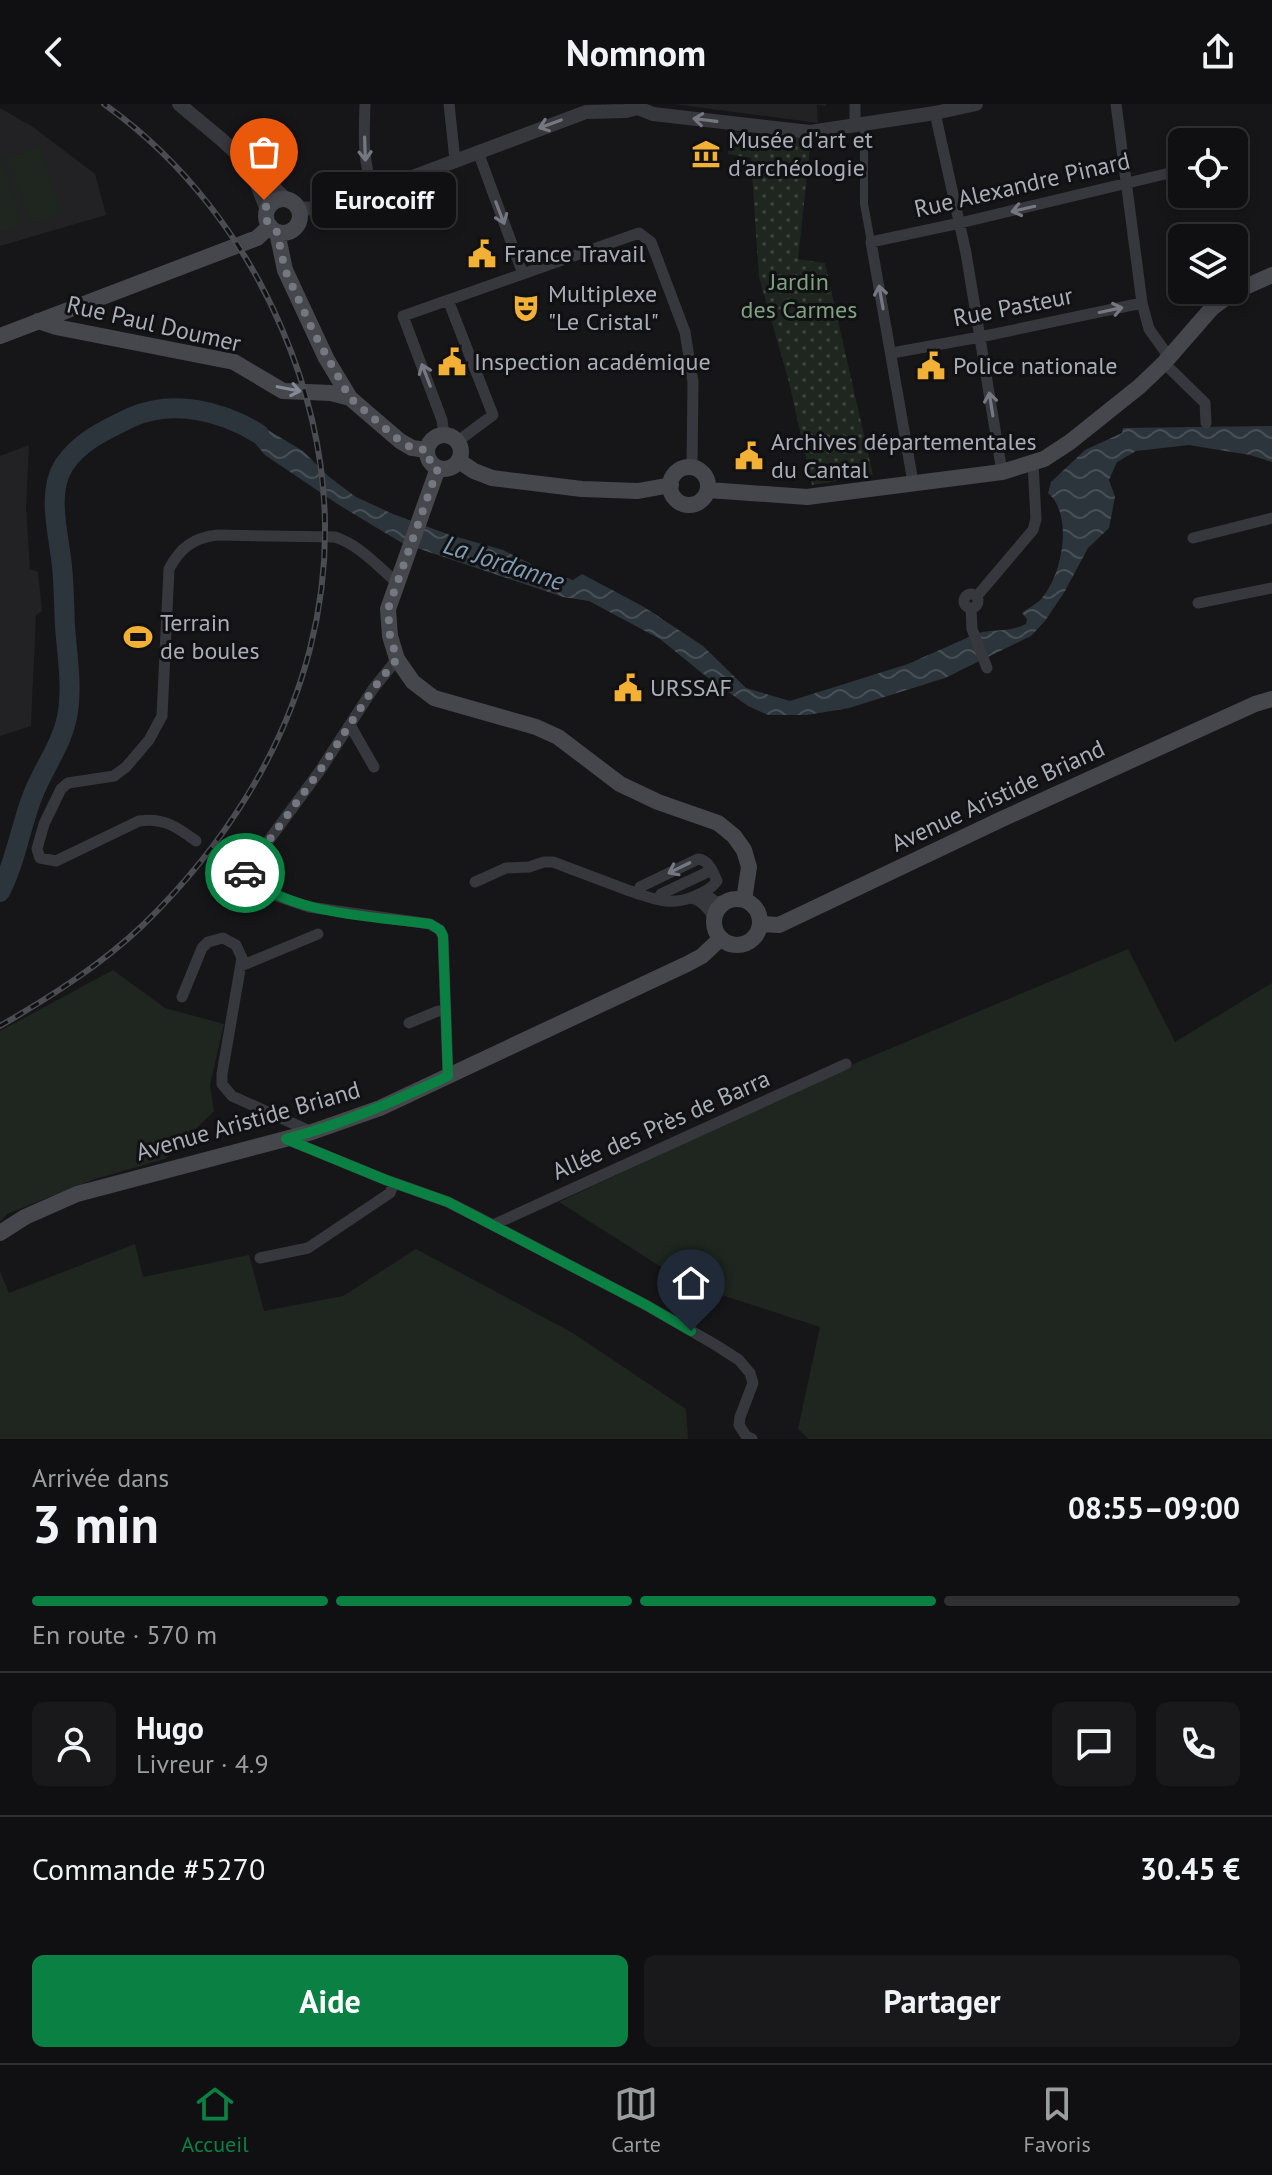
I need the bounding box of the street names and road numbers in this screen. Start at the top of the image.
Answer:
street label: Rue Alexandre Pinard [911,145,1133,224]
street label: Rue Pasteur [950,280,1075,333]
street label: Rue Paul Doumer [64,288,244,359]
street label: Avenue Aristide Briand [886,732,1109,859]
street label: Allée des Près de Barra [547,1063,775,1187]
street label: Avenue Aristide Briand [132,1074,364,1167]

